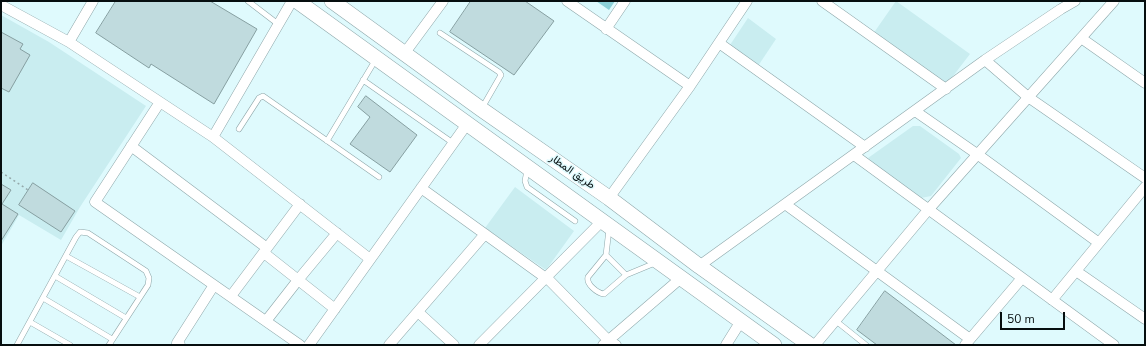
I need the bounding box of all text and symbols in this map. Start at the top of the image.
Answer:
street label: طريق المطار [547,152,597,192]
scale bar [1002,304,1067,330]
text: 50 m [1007,311,1035,327]

